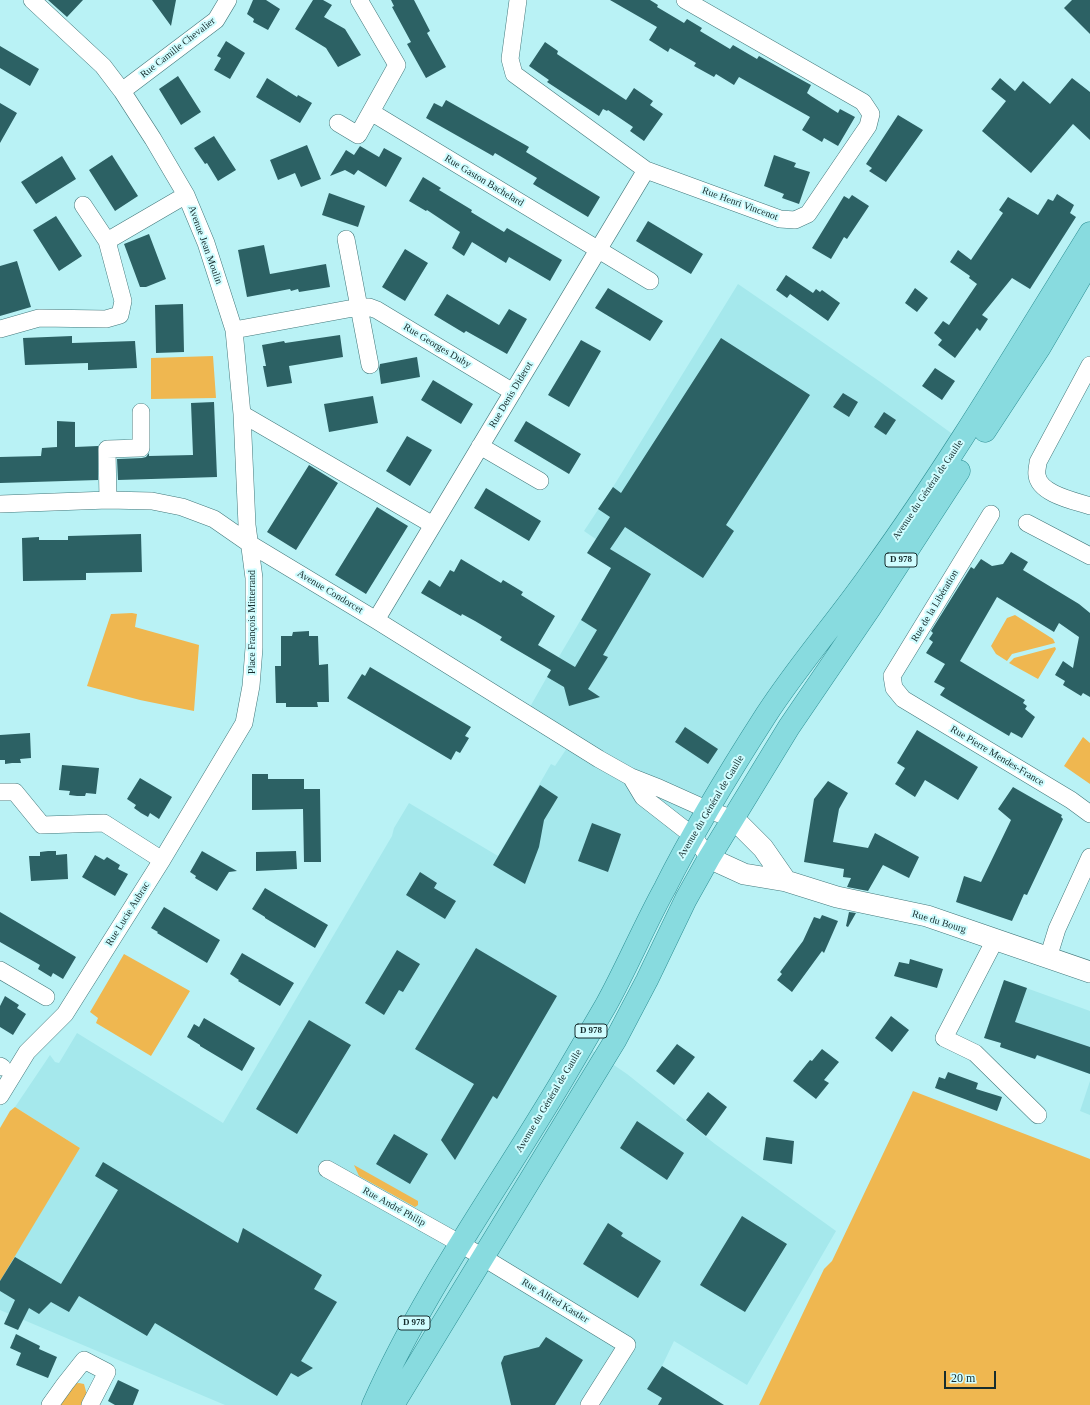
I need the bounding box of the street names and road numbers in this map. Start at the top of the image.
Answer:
street label: Rue Camille Chevalier [138,15,218,81]
street label: Rue Gaston Bachelard [442,153,526,209]
street label: Rue Henri Vincenot [700,185,780,223]
street label: Avenue Jean Moulin [185,204,225,286]
street label: Rue Georges Duby [401,321,473,371]
street label: Rue Denis Diderot [487,360,535,430]
street label: Avenue du Général de Gaulle [890,438,966,542]
road number: D 978 [885,553,917,567]
street label: Avenue Condorcet [295,568,365,616]
street label: Rue de la Libération [909,568,961,644]
street label: Place François Mitterrand [246,570,258,674]
street label: Rue Pierre Mendes-France [948,723,1046,789]
street label: Avenue du Général de Gaulle [675,753,747,861]
street label: Rue Lucie Aubrac [103,880,153,948]
street label: Rue du Bourg [911,908,967,936]
road number: D 978 [575,1024,607,1038]
street label: Avenue du Général de Gaulle [513,1047,585,1155]
street label: Rue André Philip [360,1185,428,1229]
street label: Rue Alfred Kastler [519,1276,591,1326]
road number: D 978 [398,1316,430,1330]

